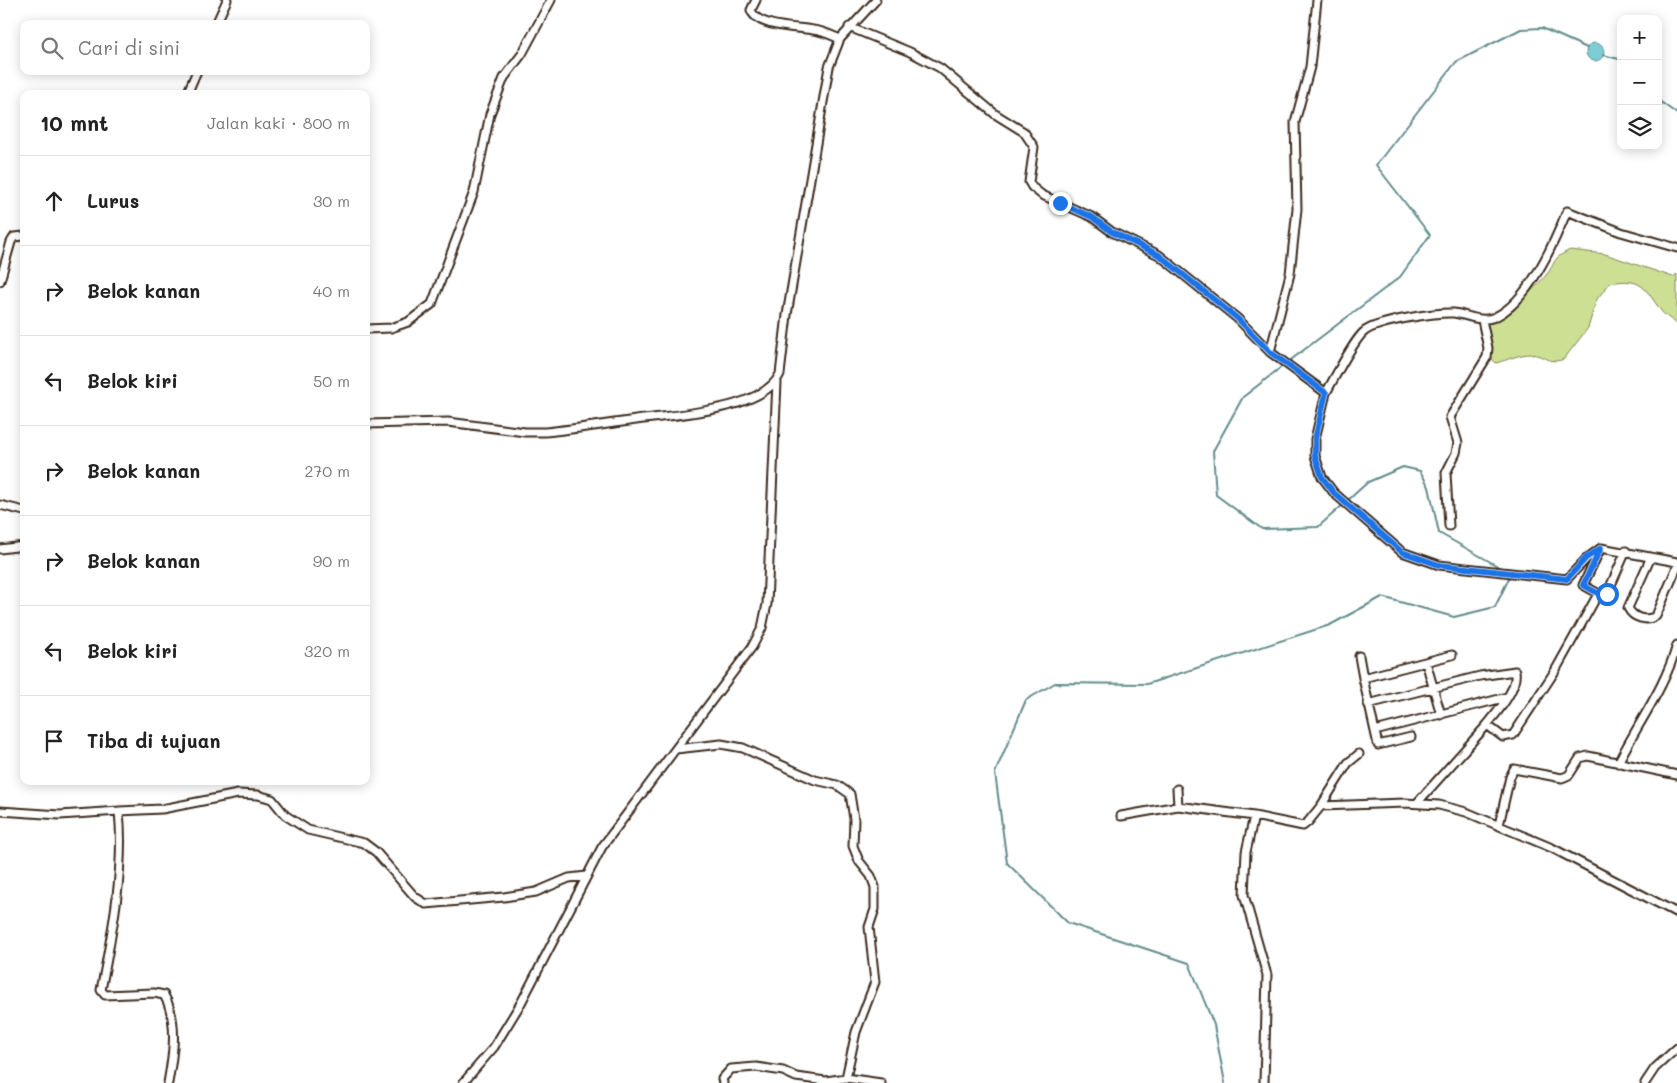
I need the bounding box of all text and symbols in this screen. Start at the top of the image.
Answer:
map controls [1617,15,1662,150]
button: + [1617,15,1662,60]
search box [20,20,370,75]
icon: search [38,34,66,62]
text: Cari di sini [78,35,180,60]
button: − [1617,60,1662,105]
button: layers [1617,105,1662,150]
text: 10 mnt [40,109,108,136]
text: Jalan kaki · 800 m [207,112,350,133]
icon: ahead [40,187,68,215]
text: Lurus [87,188,139,213]
text: 30 m [313,190,350,211]
route end [1049,192,1072,215]
icon: right [40,277,68,305]
text: Belok kanan [87,278,200,303]
text: 40 m [313,280,350,301]
icon: left [40,367,68,395]
text: Belok kiri [87,368,178,393]
text: 50 m [313,370,350,391]
icon: right [40,457,68,485]
text: Belok kanan [87,458,200,483]
text: 270 m [304,460,350,481]
icon: right [40,547,68,575]
text: Belok kanan [87,548,200,573]
text: 90 m [313,550,350,571]
route start [1596,583,1619,606]
icon: left [40,637,68,665]
text: Belok kiri [87,638,178,663]
text: 320 m [304,640,350,661]
icon: arrive [40,727,68,755]
text: Tiba di tujuan [87,728,220,753]

